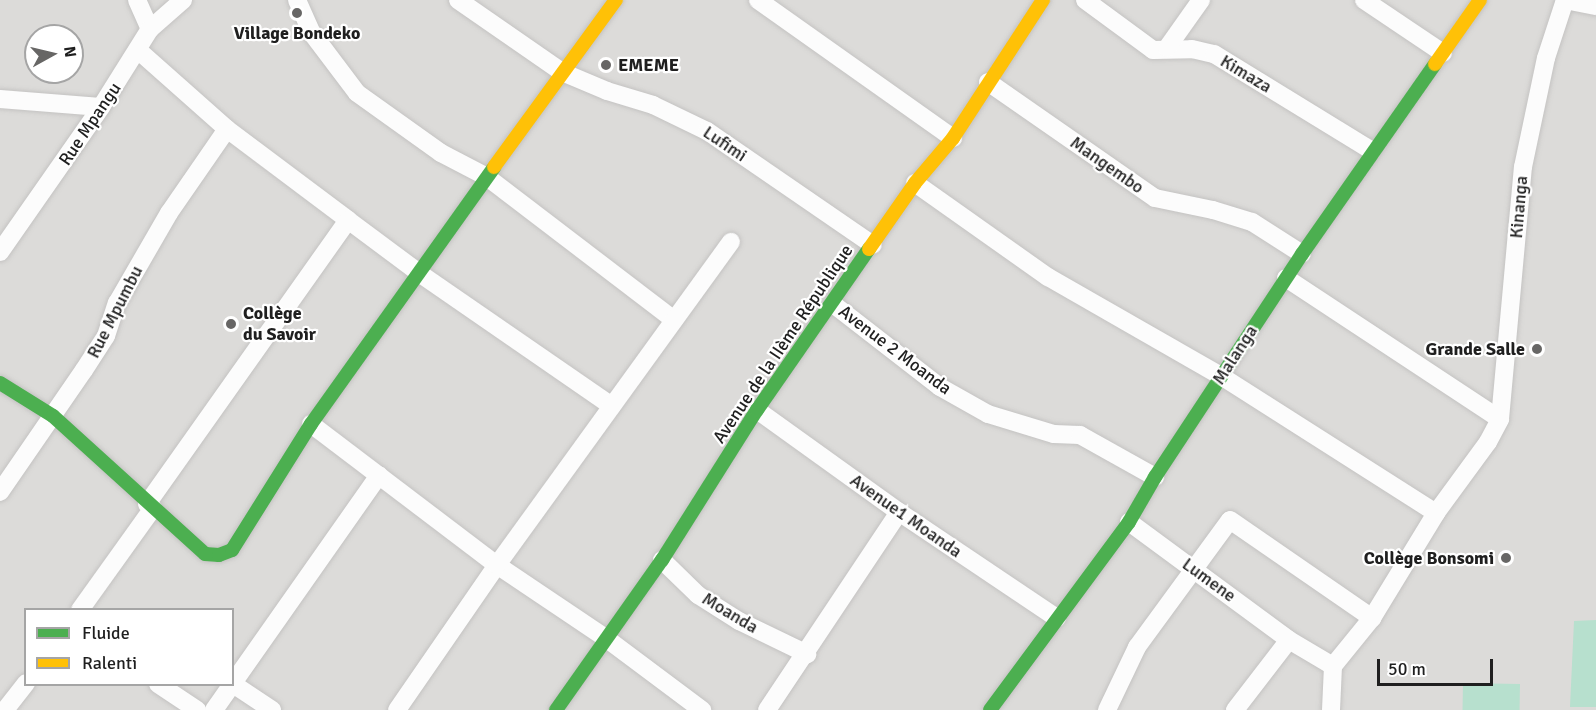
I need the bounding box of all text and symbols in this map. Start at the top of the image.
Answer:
marker: Village Bondeko [290,6,304,20]
place label: Village Bondeko [234,22,360,44]
north arrow [24,24,84,84]
text: N [59,45,81,59]
street label: Kimaza [1216,50,1276,98]
place label: EMEME [618,54,679,76]
marker: EMEME [599,58,613,72]
street label: Rue Mpangu [54,78,126,170]
street label: Lufimi [699,121,751,167]
street label: Mangembo [1066,132,1148,198]
street label: Kinanga [1505,175,1533,239]
street label: Avenue de la IIème République [708,241,858,447]
street label: Rue Mpumbu [82,262,148,362]
street label: Avenue 2 Moanda [834,301,956,399]
place label: Collège du Savoir [243,303,316,346]
marker: Collège du Savoir [224,317,238,331]
street label: Malanga [1208,321,1262,389]
place label: Grande Salle [1425,338,1525,360]
marker: Grande Salle [1530,342,1544,356]
street label: Avenue1 Moanda [846,469,966,563]
place label: Collège Bonsomi [1364,547,1494,569]
marker: Collège Bonsomi [1499,551,1513,565]
street label: Lumene [1178,553,1240,607]
street label: Moanda [698,588,762,638]
legend [24,608,234,686]
text: Fluide [82,622,130,644]
scale bar [1380,647,1496,685]
text: Ralenti [82,652,137,674]
text: 50 m [1388,658,1426,680]

